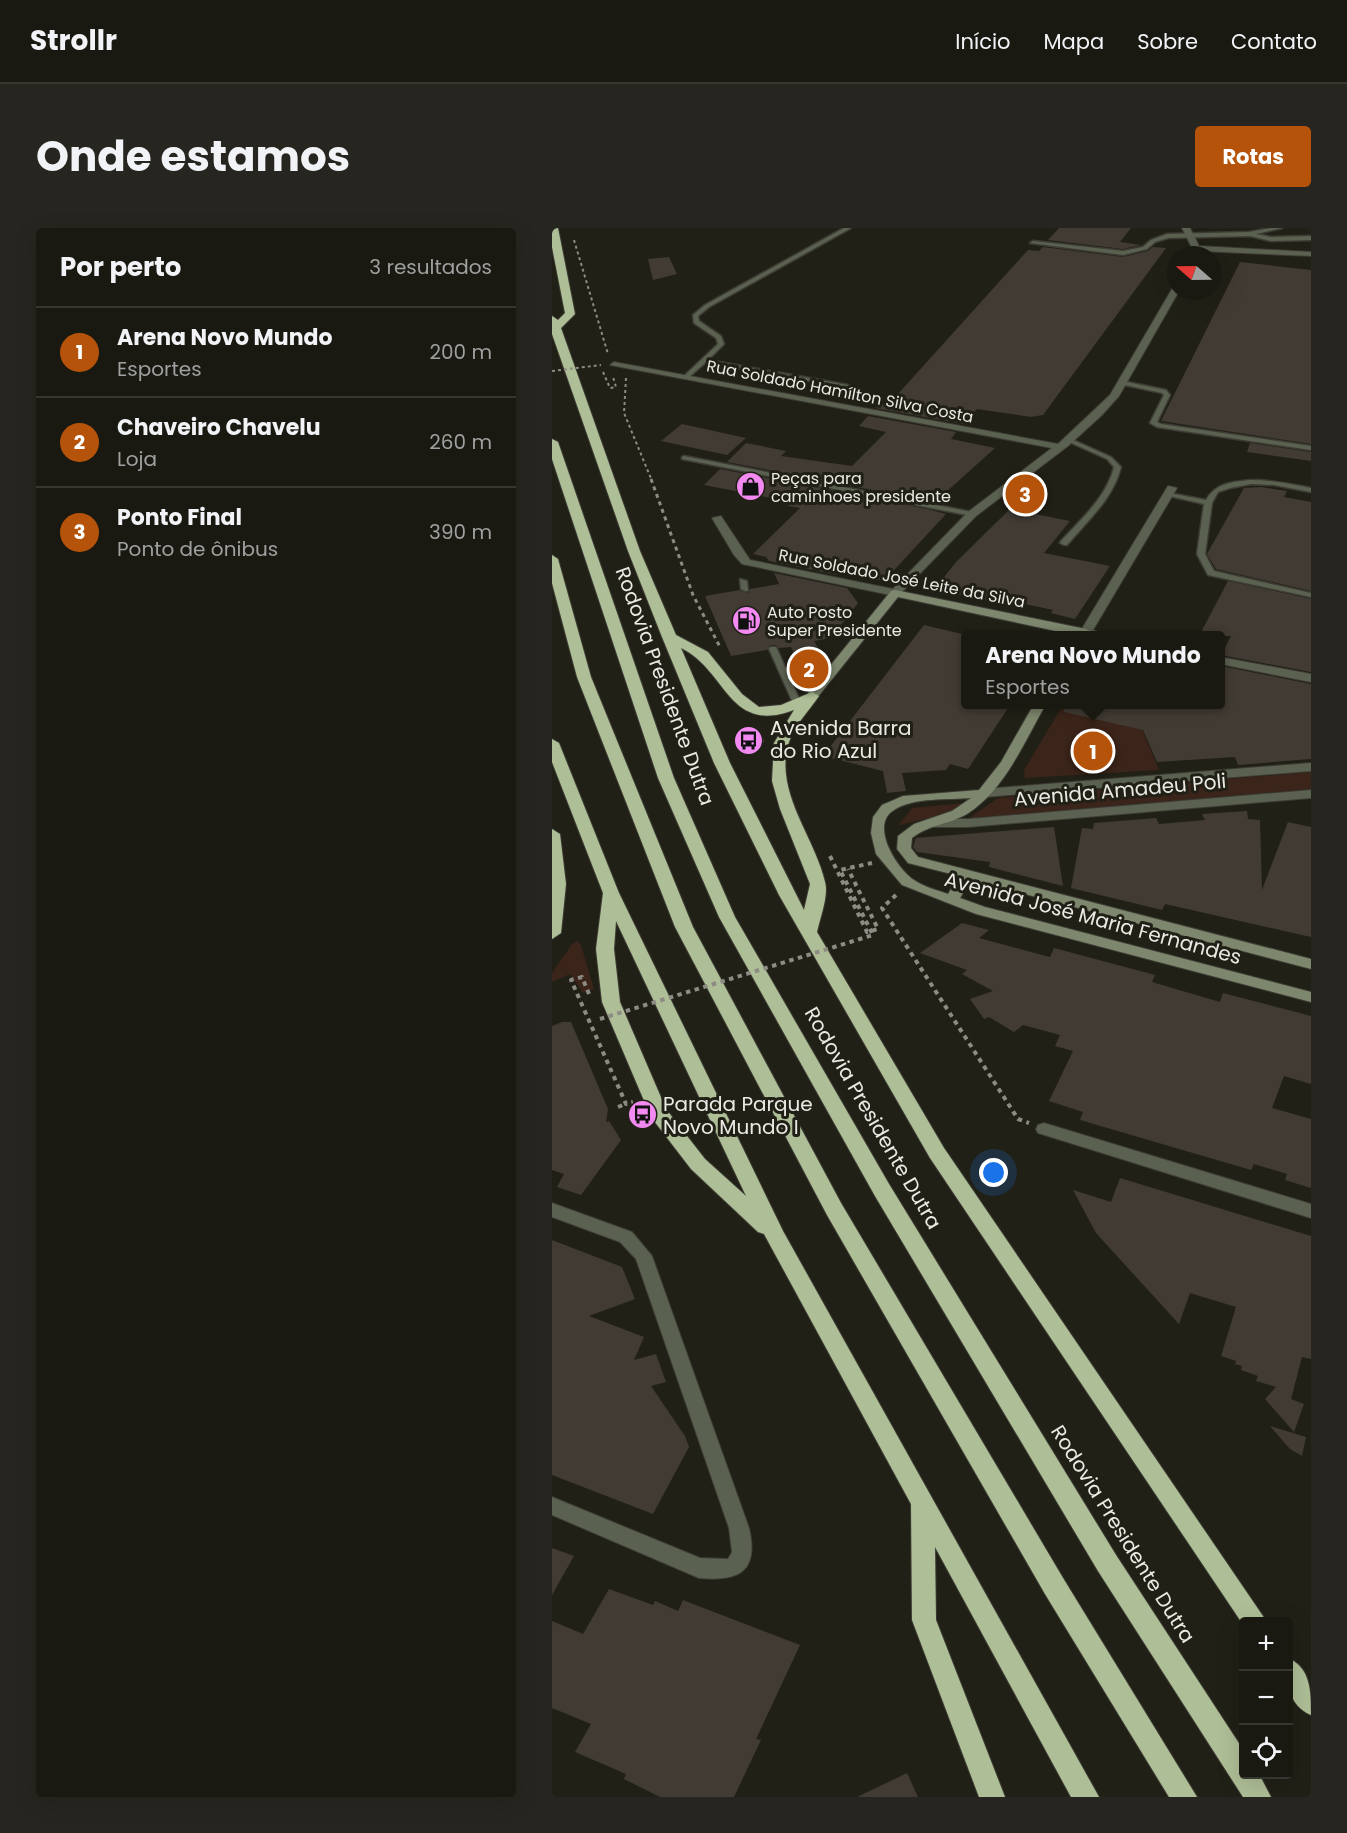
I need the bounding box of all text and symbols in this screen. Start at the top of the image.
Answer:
text: Strollr [30,21,117,60]
text: Início [955,27,1010,56]
text: Mapa [1043,27,1104,56]
text: Sobre [1137,27,1198,56]
text: Contato [1231,27,1317,56]
button: Rotas [1195,126,1311,187]
text: Onde estamos [36,127,350,186]
north arrow [1167,246,1221,300]
text: Por perto [60,249,181,285]
text: 3 resultados [369,253,492,281]
text: Arena Novo Mundo [117,322,332,353]
text: 1 [76,338,83,366]
text: 200 m [429,338,492,366]
street label: Rua Soldado Hamílton Silva Costa [705,354,975,429]
text: Esportes [117,355,202,383]
text: Chaveiro Chavelu [117,412,321,443]
text: 2 [74,428,85,456]
text: 260 m [429,428,492,456]
text: Loja [117,445,157,473]
place label: Peças para caminhoes presidente [771,467,951,508]
shop icon: Peças para caminhoes presidente [734,471,766,503]
pin: 3 [1006,472,1044,516]
text: Ponto Final [117,502,242,533]
text: 3 [73,518,86,546]
text: 390 m [429,518,492,546]
text: Ponto de ônibus [117,535,278,563]
street label: Rua Soldado José Leite da Silva [777,543,1027,614]
street label: Rodovia Presidente Dutra [609,563,721,809]
place label: Auto Posto Super Presidente [767,601,902,642]
fuel station icon: Auto Posto Super Presidente [730,605,762,637]
popup [961,631,1225,709]
text: Arena Novo Mundo [985,640,1201,671]
pin: 2 [790,646,828,692]
text: Esportes [985,673,1070,701]
place label: Avenida Barra do Rio Azul [770,714,911,765]
bus stop icon: Avenida Barra do Rio Azul [733,724,765,756]
pin: 1 [1074,728,1112,774]
street label: Avenida Amadeu Poli [1013,767,1227,813]
street label: Avenida José Maria Fernandes [941,865,1245,971]
street label: Rodovia Presidente Dutra [798,1002,948,1234]
place label: Parada Parque Novo Mundo I [663,1090,813,1141]
bus stop icon: Parada Parque Novo Mundo I [626,1099,658,1131]
your location [979,1158,1008,1187]
street label: Rodovia Presidente Dutra [1044,1420,1202,1648]
map controls [1239,1617,1293,1779]
button: + [1239,1617,1293,1671]
button: − [1239,1671,1293,1725]
button: locate [1239,1725,1293,1779]

